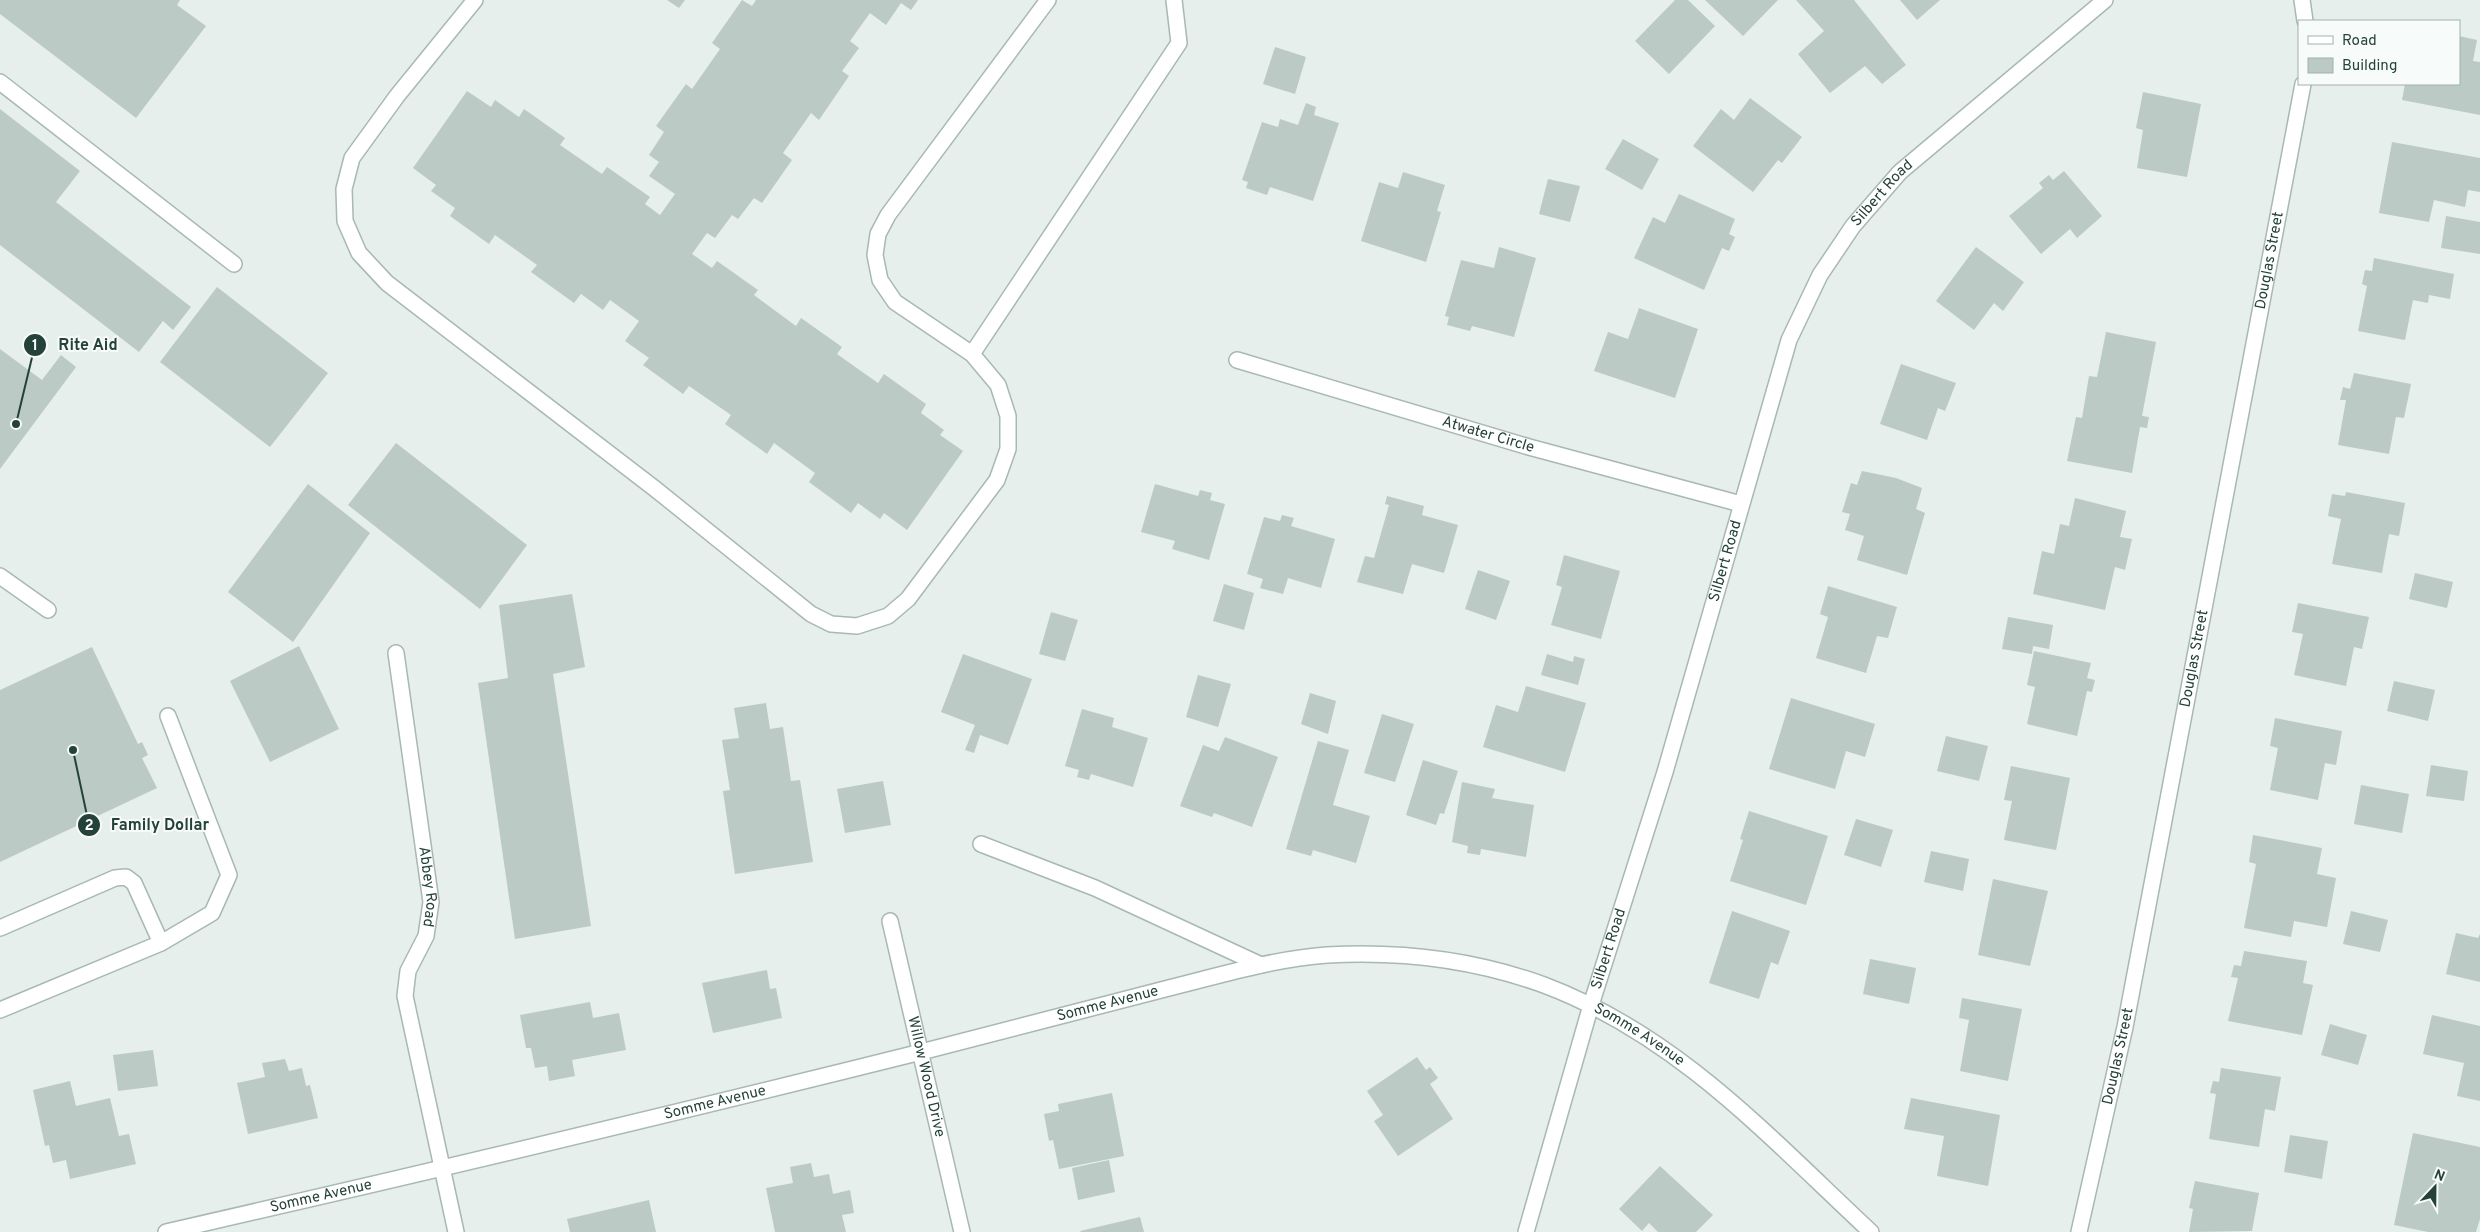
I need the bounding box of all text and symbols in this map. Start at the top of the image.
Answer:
legend [2298,20,2460,85]
text: Road [2342,32,2377,51]
text: Building [2342,57,2397,76]
street label: Silbert Road [1847,156,1917,231]
street label: Douglas Street [2251,210,2288,311]
callout: Rite Aid [23,329,128,360]
text: Rite Aid [58,336,118,356]
text: 1 [32,337,38,356]
street label: Atwater Circle [1440,412,1536,457]
street label: Silbert Road [1705,518,1746,604]
street label: Douglas Street [2176,608,2213,709]
callout: Family Dollar [76,809,219,840]
text: Family Dollar [111,816,209,836]
text: 2 [84,817,94,836]
street label: Abbey Road [414,845,440,928]
street label: Silbert Road [1587,906,1631,992]
street label: Somme Avenue [1055,982,1160,1026]
street label: Somme Avenue [1590,999,1688,1070]
street label: Douglas Street [2098,1006,2138,1107]
street label: Willow Wood Drive [903,1015,949,1139]
street label: Somme Avenue [662,1081,768,1124]
north arrow [2410,1162,2460,1212]
text: N [2431,1167,2447,1186]
street label: Somme Avenue [268,1175,374,1217]

